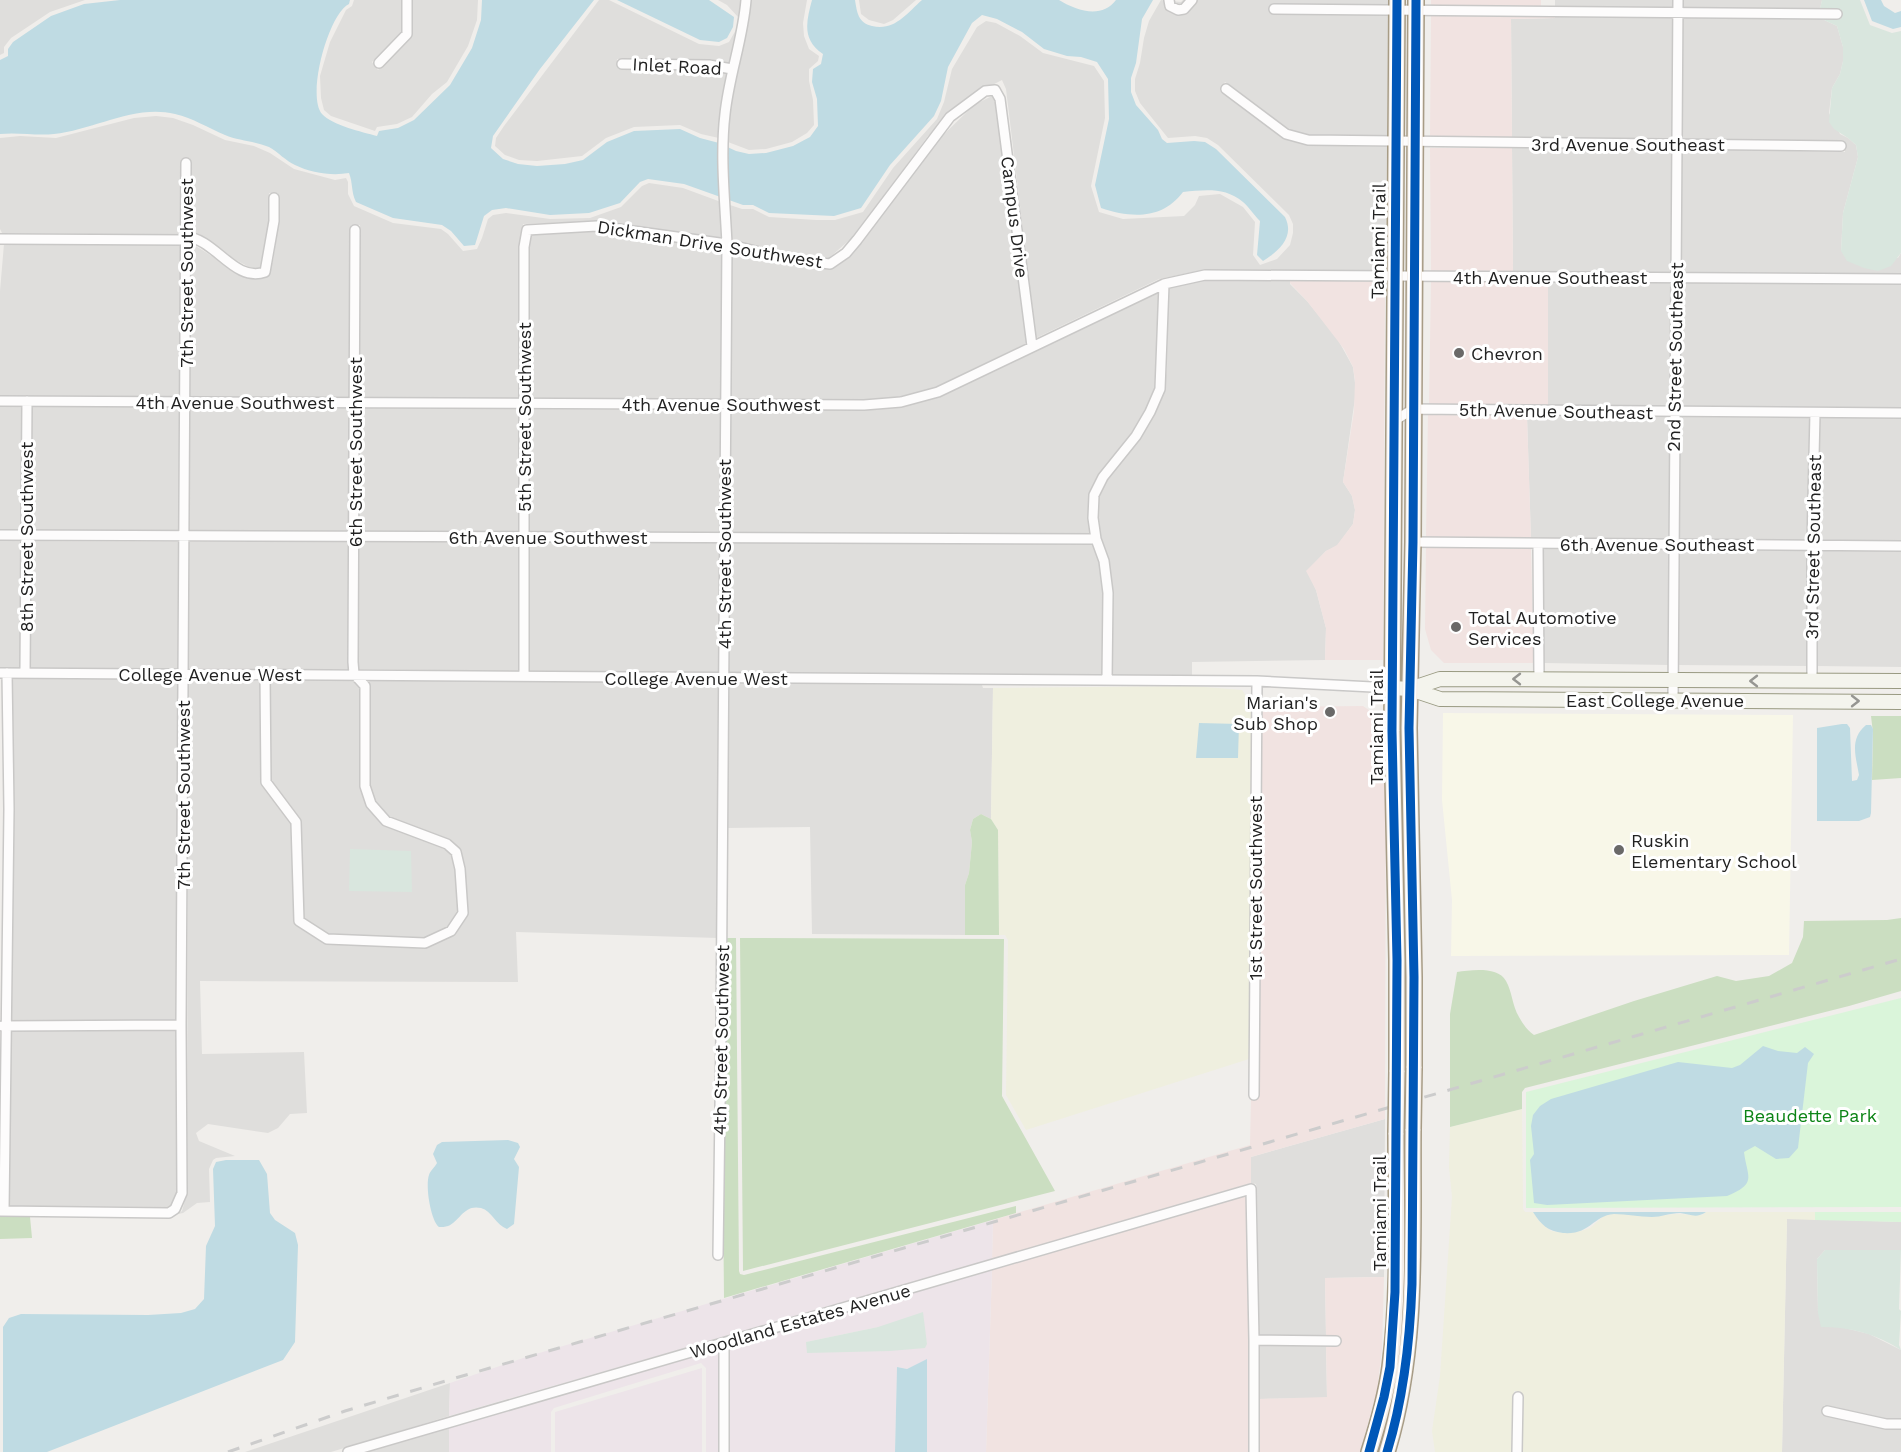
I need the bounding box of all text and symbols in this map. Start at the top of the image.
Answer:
street label: Inlet Road [632,53,722,79]
street label: 3rd Avenue Southeast [1531,134,1725,155]
street label: Campus Drive [997,155,1033,279]
street label: 7th Street Southwest [176,178,197,368]
street label: Tamiami Trail [1366,182,1390,299]
street label: Dickman Drive Southwest [596,216,825,272]
street label: 2nd Street Southeast [1663,262,1687,452]
street label: 4th Avenue Southeast [1453,267,1648,288]
street label: 5th Street Southwest [514,322,535,512]
place label: Chevron [1471,343,1543,364]
marker: Chevron [1452,346,1466,360]
street label: 6th Street Southwest [345,356,366,547]
street label: 4th Avenue Southwest [135,392,335,413]
street label: 4th Avenue Southwest [621,394,821,415]
street label: 5th Avenue Southeast [1459,399,1654,423]
street label: 8th Street Southwest [16,441,37,632]
street label: 3rd Street Southeast [1801,454,1825,640]
street label: 4th Street Southwest [714,458,735,649]
street label: 6th Avenue Southwest [448,527,648,548]
street label: 6th Avenue Southeast [1560,534,1755,555]
place label: Total Automotive Services [1468,607,1617,649]
marker: Total Automotive Services [1449,620,1463,634]
street label: College Avenue West [118,664,302,685]
street label: College Avenue West [604,668,788,689]
street label: Tamiami Trail [1366,668,1387,785]
one-way arrow [1512,673,1521,685]
one-way arrow [1749,675,1758,687]
street label: East College Avenue [1566,690,1744,711]
place label: Marian's Sub Shop [1233,692,1318,734]
one-way arrow [1850,695,1859,707]
street label: 7th Street Southwest [173,700,194,890]
marker: Marian's Sub Shop [1323,705,1337,719]
street label: 1st Street Southwest [1245,795,1266,980]
place label: Ruskin Elementary School [1631,830,1797,872]
marker: Ruskin Elementary School [1612,843,1626,857]
street label: 4th Street Southwest [709,944,733,1135]
park label: Beaudette Park [1743,1105,1877,1126]
street label: Tamiami Trail [1369,1154,1390,1271]
street label: Woodland Estates Avenue [687,1279,913,1363]

